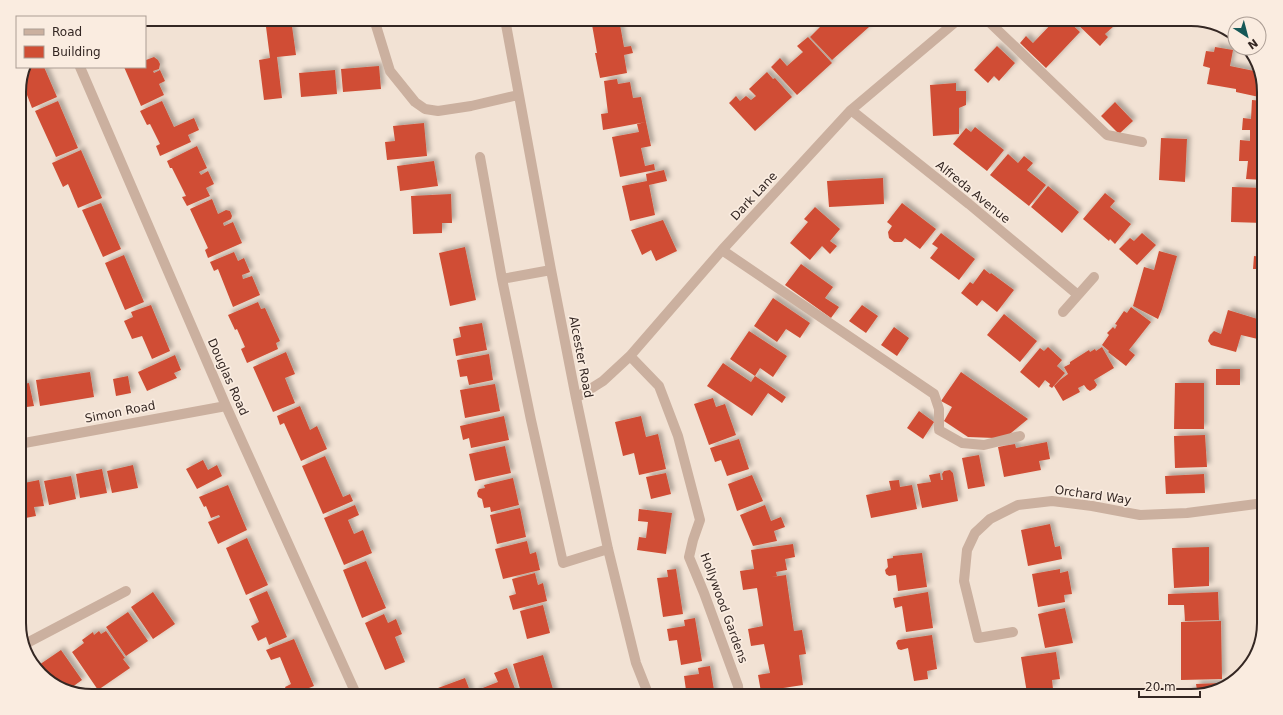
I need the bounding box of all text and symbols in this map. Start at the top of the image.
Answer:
legend [16,16,146,68]
north arrow [1227,16,1267,56]
text: Road [52,25,82,39]
text: N [1245,36,1260,52]
text: Building [52,45,101,59]
street label: Alfreda Avenue [933,158,1013,226]
street label: Dark Lane [728,169,780,223]
street label: Alcester Road [566,315,596,399]
street label: Douglas Road [205,336,251,418]
street label: Simon Road [84,398,156,426]
street label: Orchard Way [1054,483,1132,507]
street label: Hollywood Gardens [698,551,750,665]
scale bar [1139,673,1200,699]
text: 20 m [1145,680,1176,694]

